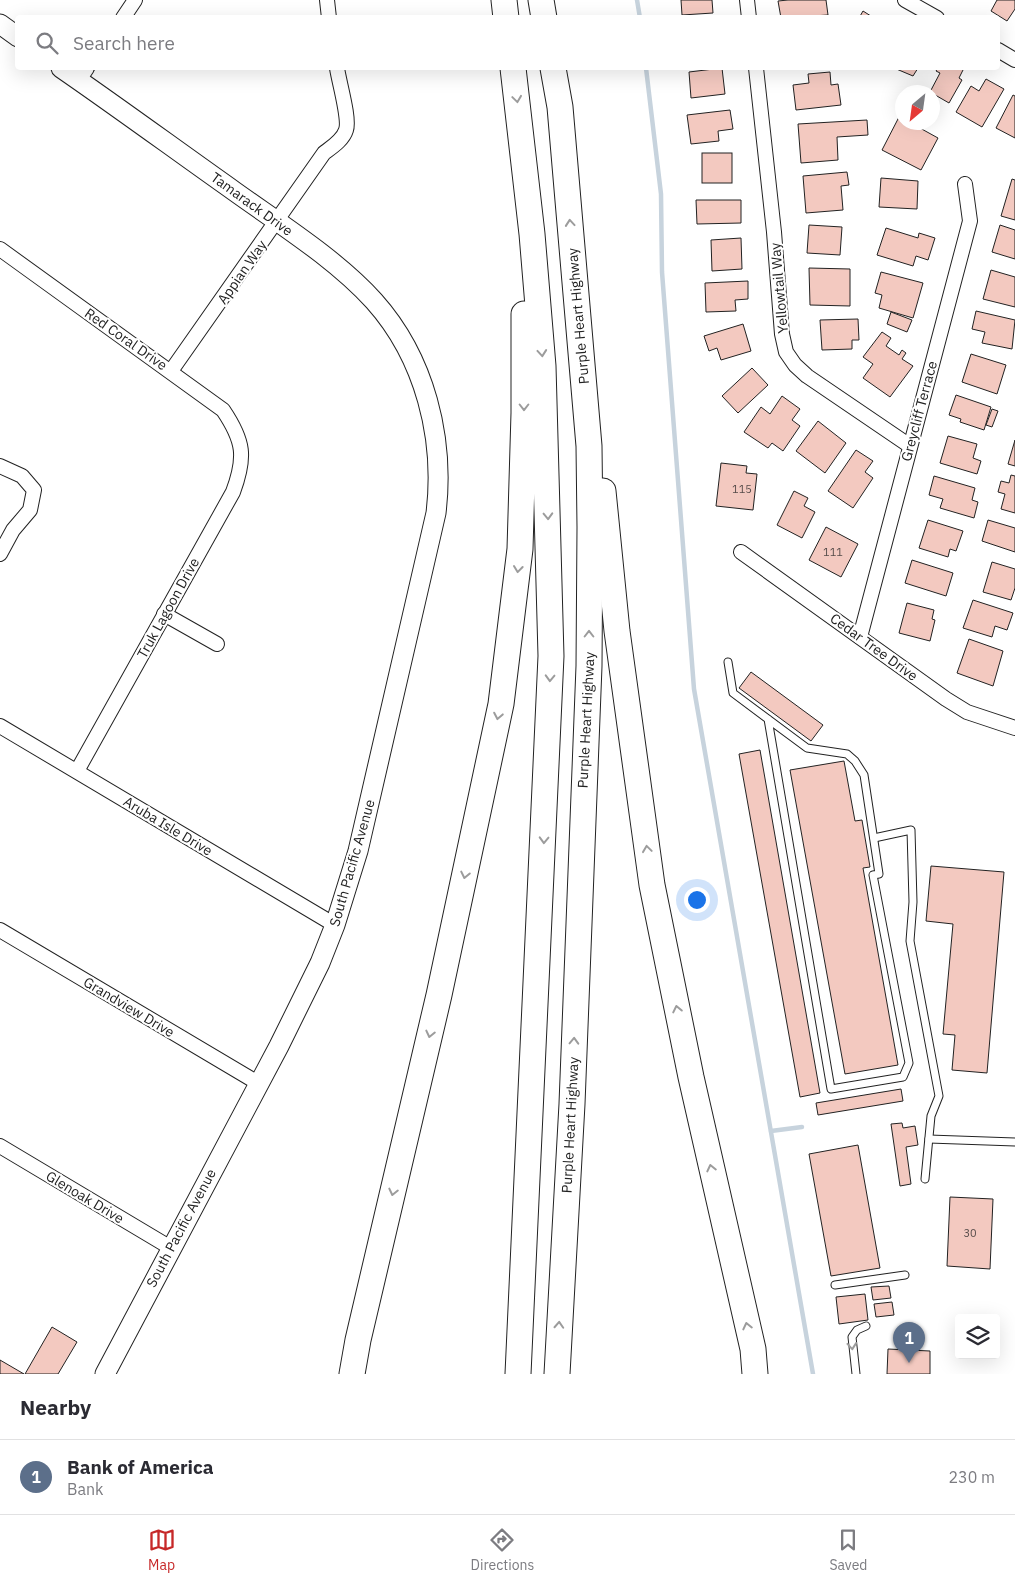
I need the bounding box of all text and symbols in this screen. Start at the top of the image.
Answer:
search box [15,15,1000,70]
icon: search [33,29,61,57]
text: Search here [73,31,175,55]
north arrow [895,85,940,130]
one-way arrow [512,95,522,103]
street label: Tamarack Drive [207,168,297,240]
one-way arrow [564,219,575,227]
street label: Appian Way [213,236,271,308]
street label: Yellowtail Way [766,242,792,334]
street label: Purple Heart Highway [563,247,593,385]
street label: Red Coral Drive [81,304,171,374]
one-way arrow [536,349,547,357]
street label: Greycliff Terrace [897,359,941,463]
one-way arrow [519,403,529,411]
house number: 115 [732,482,752,496]
one-way arrow [543,512,554,520]
house number: 111 [823,545,843,559]
street label: Truk Lagoon Drive [133,554,203,662]
one-way arrow [513,565,524,573]
street label: Cedar Tree Drive [827,609,922,685]
one-way arrow [584,629,594,637]
street label: Purple Heart Highway [573,651,599,789]
one-way arrow [545,674,556,682]
one-way arrow [494,712,504,720]
street label: Aruba Isle Drive [120,792,216,860]
street label: South Pacific Avenue [325,797,379,929]
one-way arrow [538,837,549,845]
one-way arrow [642,845,653,853]
one-way arrow [460,871,471,879]
your location [684,887,710,913]
street label: Grandview Drive [80,973,178,1041]
one-way arrow [672,1004,682,1013]
one-way arrow [425,1029,436,1038]
one-way arrow [569,1036,579,1044]
street label: Purple Heart Highway [557,1056,583,1194]
one-way arrow [706,1163,717,1172]
street label: South Pacific Avenue [142,1165,220,1290]
street label: Glenoak Drive [43,1167,127,1227]
one-way arrow [388,1187,399,1196]
house number: 30 [963,1226,977,1240]
map controls [955,1314,1000,1359]
button: layers [955,1314,1000,1359]
one-way arrow [554,1321,565,1329]
one-way arrow [742,1321,753,1330]
pin: 1 [893,1322,925,1363]
one-way arrow [847,1343,858,1351]
text: Nearby [20,1393,91,1421]
text: Bank of America [67,1455,214,1479]
text: 1 [31,1467,41,1487]
text: 230 m [948,1467,995,1487]
text: Bank [67,1479,104,1499]
tab: Map [148,1526,176,1574]
tab: Directions [471,1526,534,1574]
tab: Saved [829,1526,867,1574]

